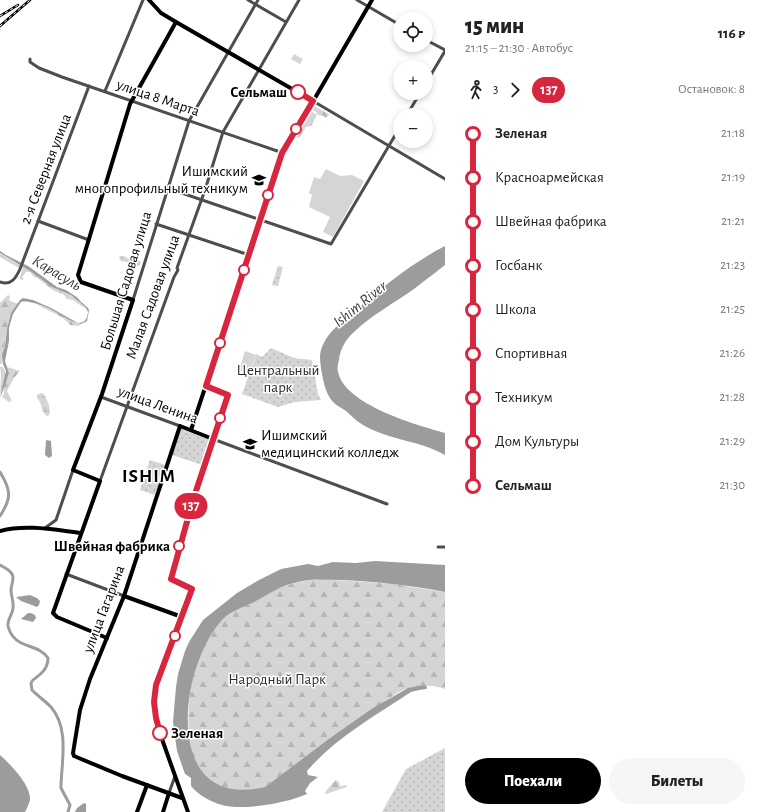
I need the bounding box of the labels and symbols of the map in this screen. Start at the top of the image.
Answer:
street label: улица 8 Марта [114,76,201,119]
marker: Сельмаш [290,84,306,100]
place label: Сельмаш [230,85,287,100]
street label: 2-я Северная улица [18,112,74,226]
unlabelled marker [290,123,302,135]
place label: Ишимский многопрофильный техникум [75,164,248,196]
school or university icon: Ишимский многопрофильный техникум [251,172,267,188]
unlabelled marker [262,189,274,201]
street label: Большая Садовая улица [98,210,154,352]
street label: Малая Садовая улица [124,233,182,361]
water label: Карасуль [29,252,84,295]
unlabelled marker [238,264,250,276]
water label: Ishim River [330,277,390,330]
unlabelled marker [214,337,226,349]
park label: Центральный парк [236,363,320,395]
street label: улица Ленина [115,383,200,427]
unlabelled marker [214,412,226,424]
place label: Ишимский медицинский колледж [261,428,399,460]
school or university icon: Ишимский медицинский колледж [242,436,258,452]
district label: ISHIM [122,467,176,486]
line badge: 137 [168,493,214,519]
place label: Швейная фабрика [54,539,170,554]
marker: Швейная фабрика [173,540,185,552]
street label: улица Гагарина [80,563,128,656]
unlabelled marker [169,630,181,642]
park label: Народный Парк [228,672,326,687]
marker: Зеленая [152,725,168,741]
place label: Зеленая [171,726,223,741]

